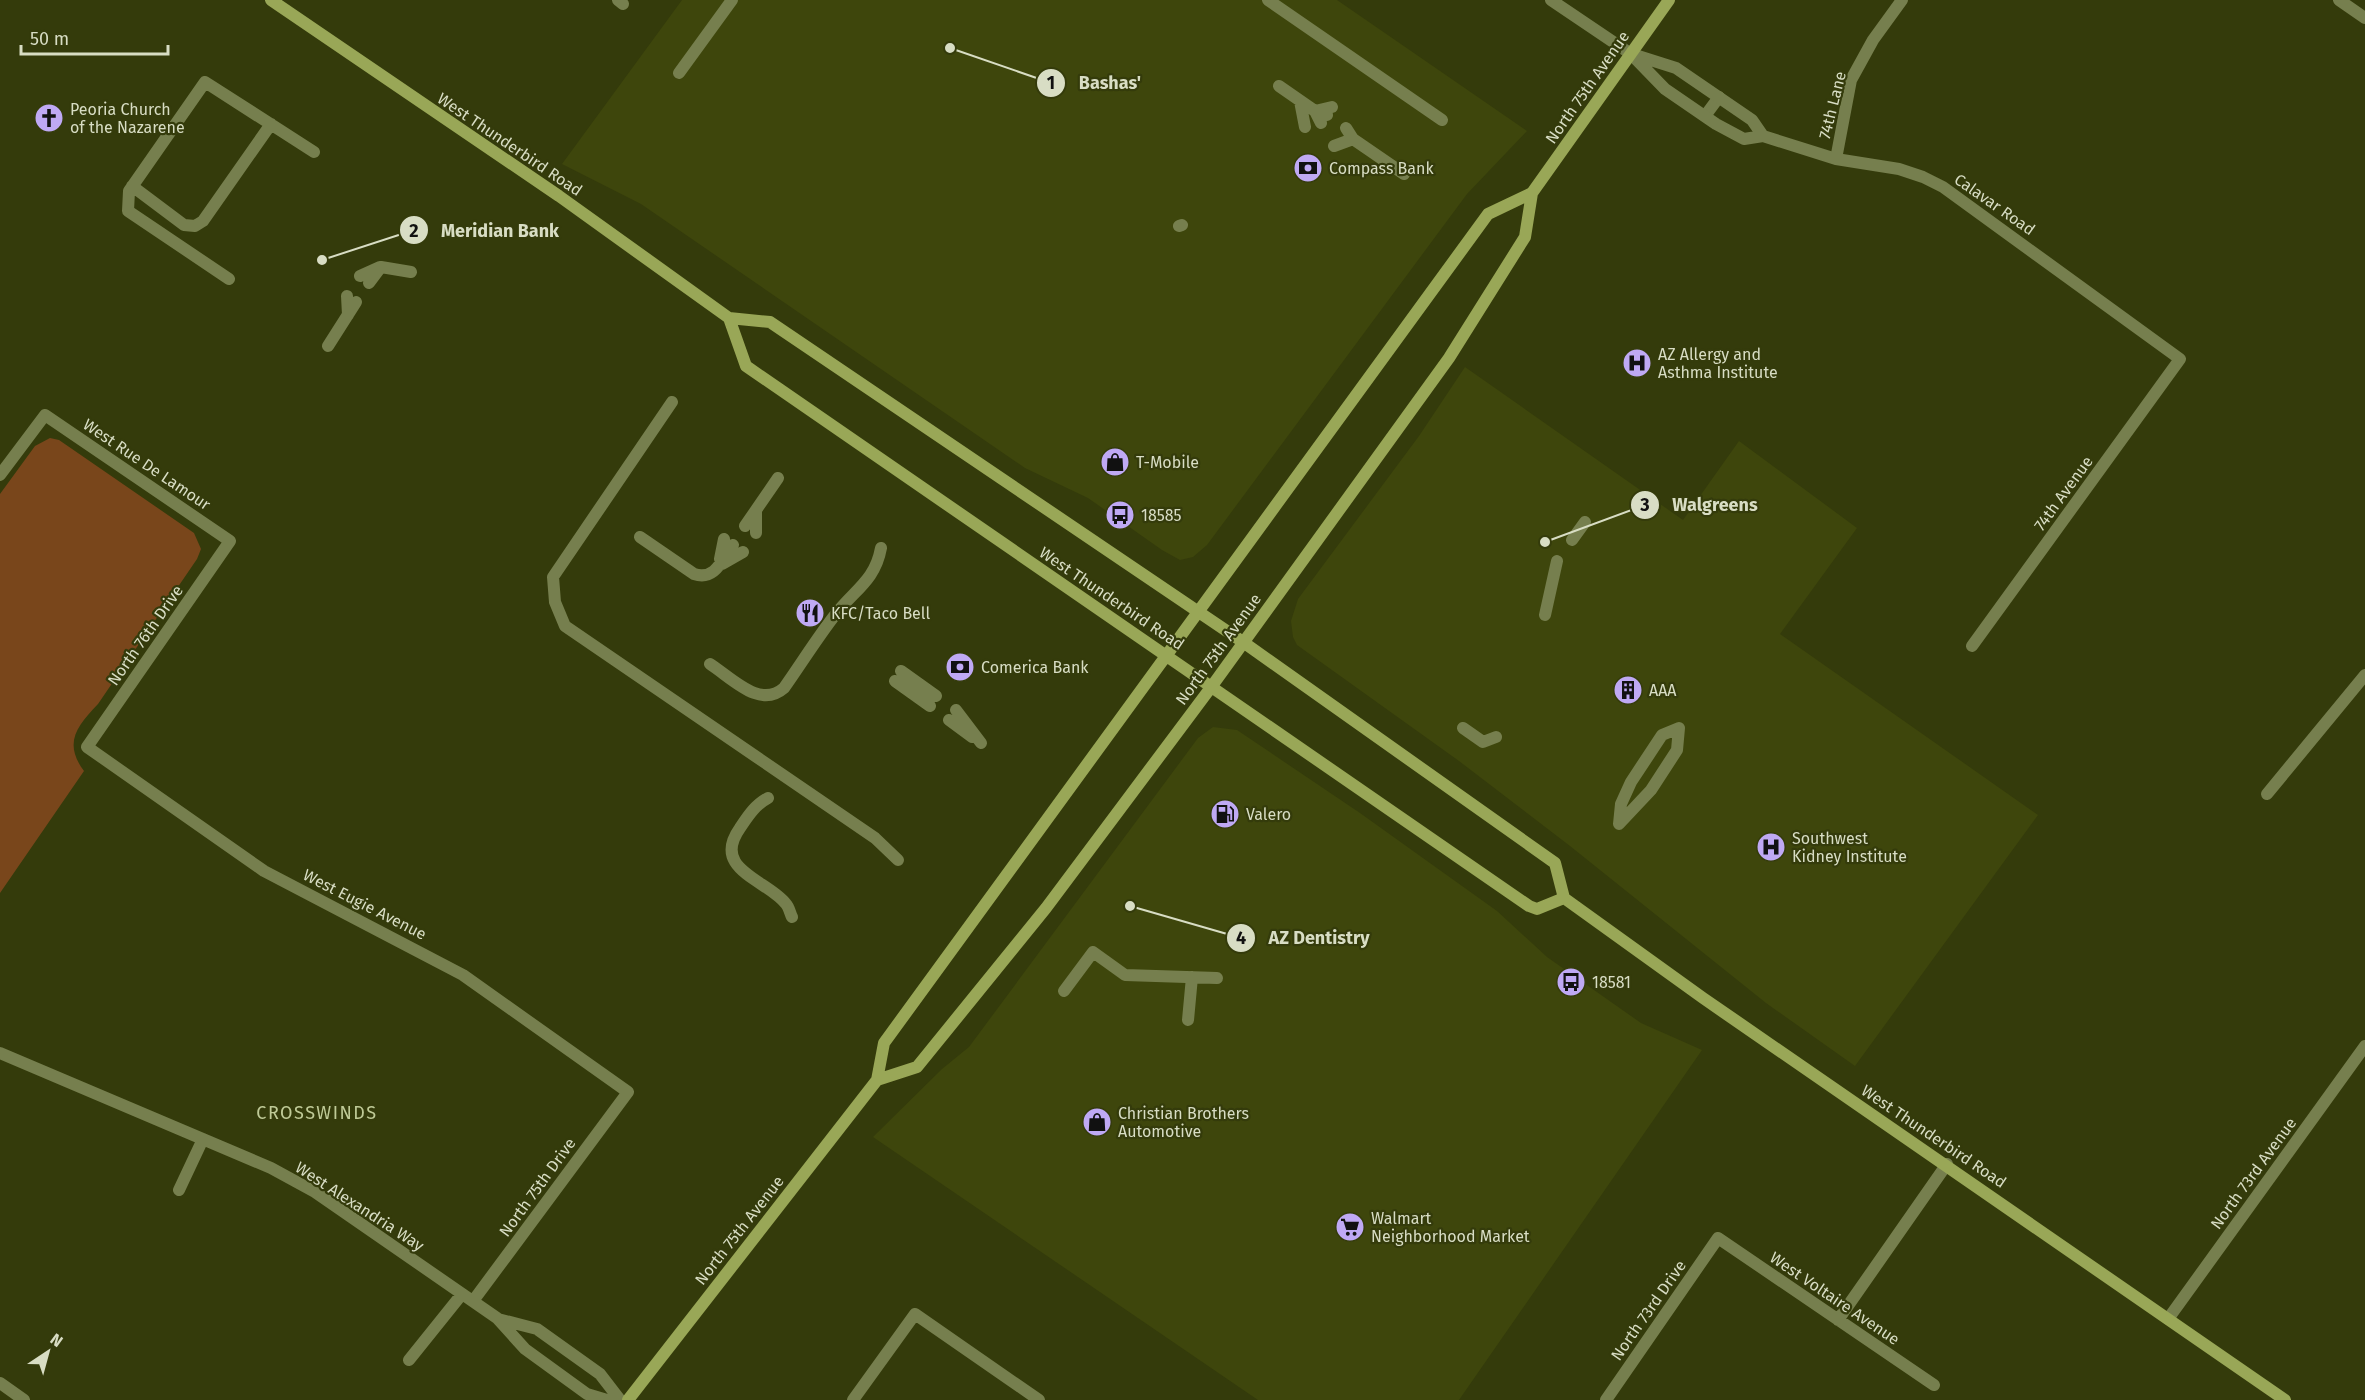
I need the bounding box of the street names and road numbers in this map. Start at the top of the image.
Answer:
street label: North 75th Avenue [1541,27,1633,147]
street label: 74th Lane [1815,69,1850,141]
street label: West Thunderbird Road [434,89,586,200]
street label: Calavar Road [1951,170,2039,239]
street label: West Rue De Lamour [79,415,215,515]
street label: 74th Avenue [2030,452,2097,534]
street label: West Thunderbird Road [1036,543,1188,654]
street label: North 76th Drive [104,581,187,689]
street label: North 75th Avenue [1172,590,1265,709]
street label: West Eugie Avenue [300,865,430,944]
street label: West Thunderbird Road [1858,1081,2010,1192]
street label: North 73rd Avenue [2207,1114,2300,1233]
street label: North 75th Drive [495,1134,580,1240]
street label: West Alexandria Way [292,1158,428,1255]
street label: North 75th Avenue [691,1172,788,1289]
street label: West Voltaire Avenue [1766,1248,1903,1349]
street label: North 73rd Drive [1607,1257,1690,1364]

